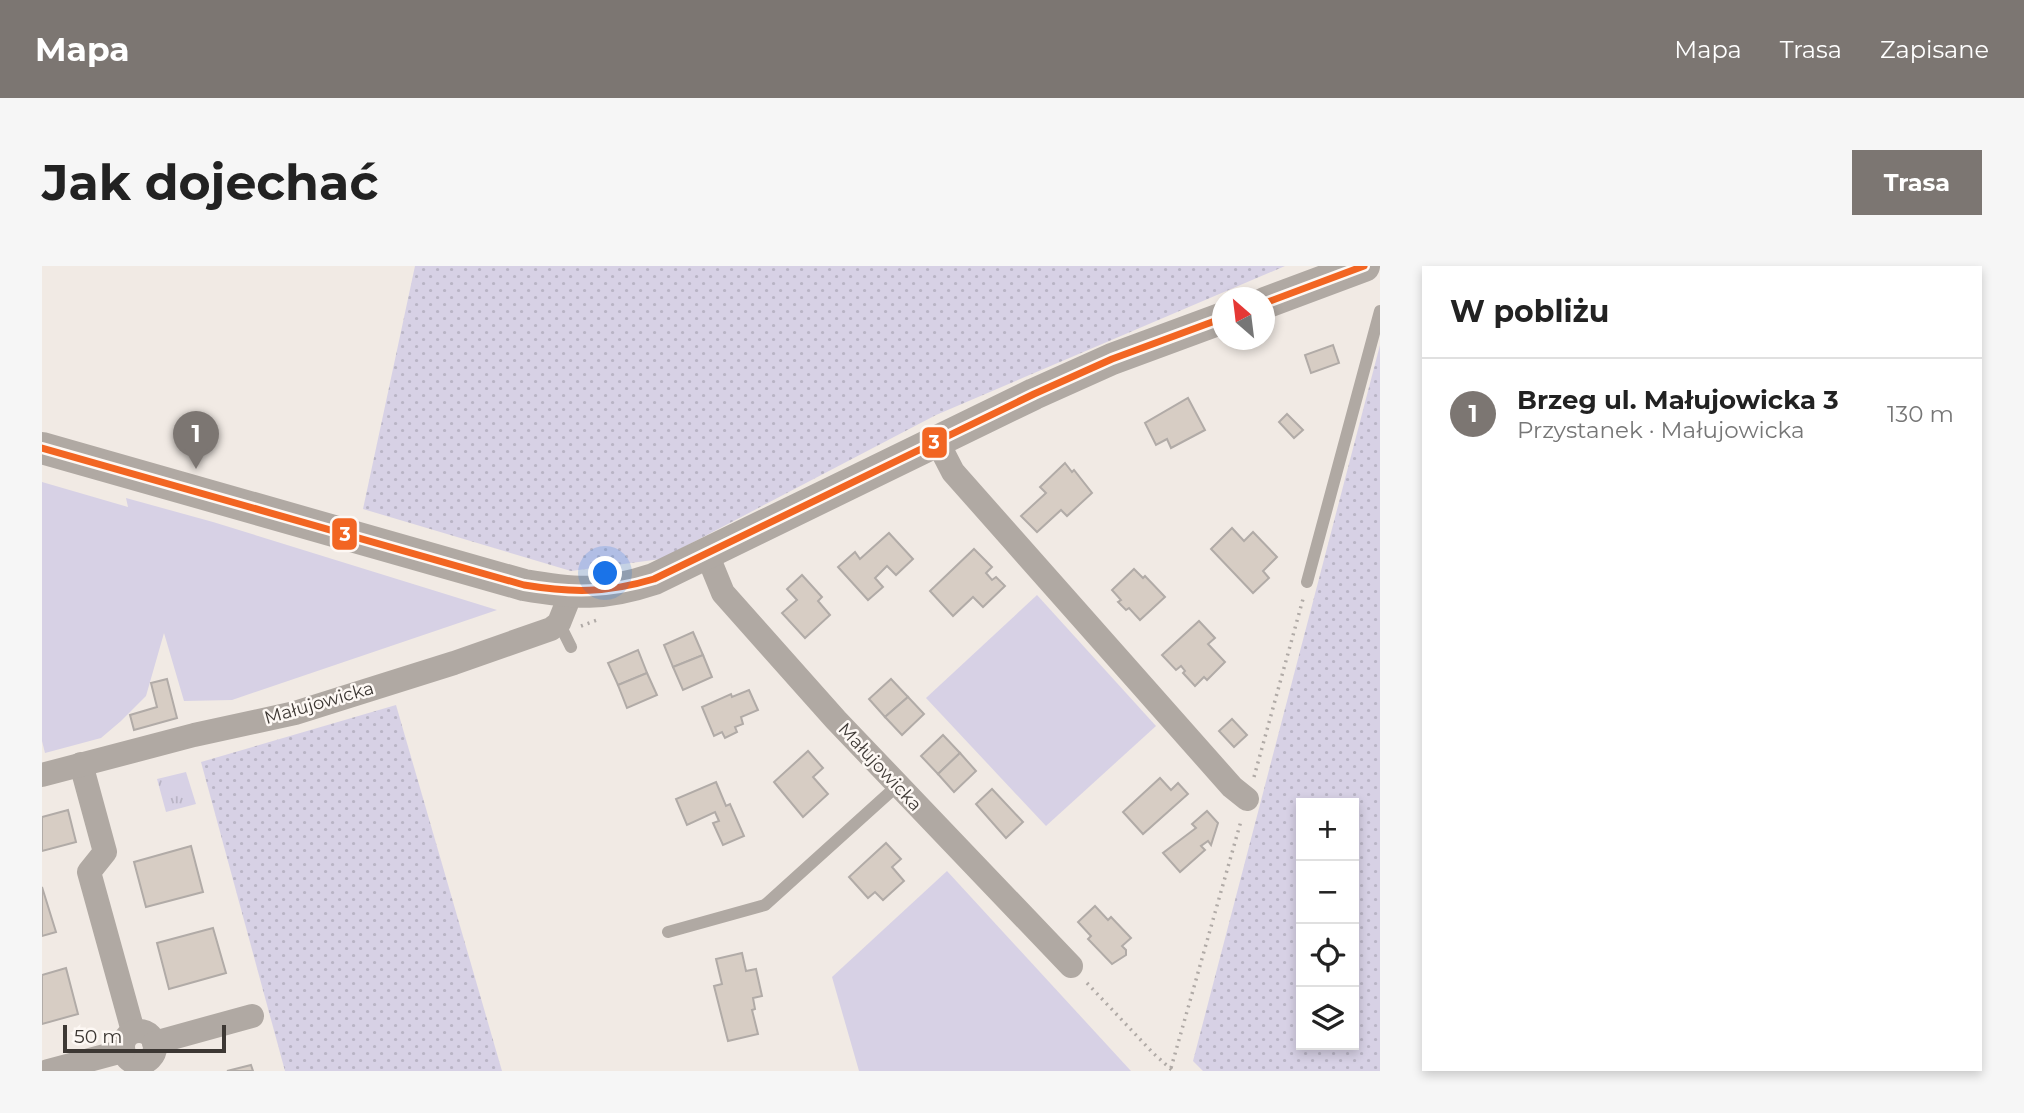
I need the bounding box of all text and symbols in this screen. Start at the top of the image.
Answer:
text: Mapa [35,29,130,69]
text: Mapa [1674,35,1742,64]
text: Trasa [1780,35,1842,64]
text: Zapisane [1880,35,1989,64]
button: Trasa [1852,150,1982,215]
text: Jak dojechać [42,153,378,212]
north arrow [1212,287,1275,350]
text: W pobliżu [1450,293,1609,330]
text: Brzeg ul. Małujowicka 3 [1517,384,1839,416]
text: 1 [1468,400,1478,428]
text: 130 m [1887,400,1954,428]
pin: 1 [173,411,219,469]
text: Przystanek · Małujowicka [1517,416,1805,444]
line badge: 3 [921,426,948,459]
text: 3 [927,431,940,454]
line badge: 3 [331,517,358,551]
text: 3 [338,523,351,546]
your location [588,556,622,590]
street label: Małujowicka [262,677,376,729]
street label: Małujowicka [834,718,926,816]
map controls [1296,798,1359,1050]
button: + [1296,798,1359,861]
button: − [1296,861,1359,924]
button: locate [1296,924,1359,987]
button: layers [1296,987,1359,1050]
scale bar [63,1022,226,1054]
text: 50 m [74,1025,122,1048]

